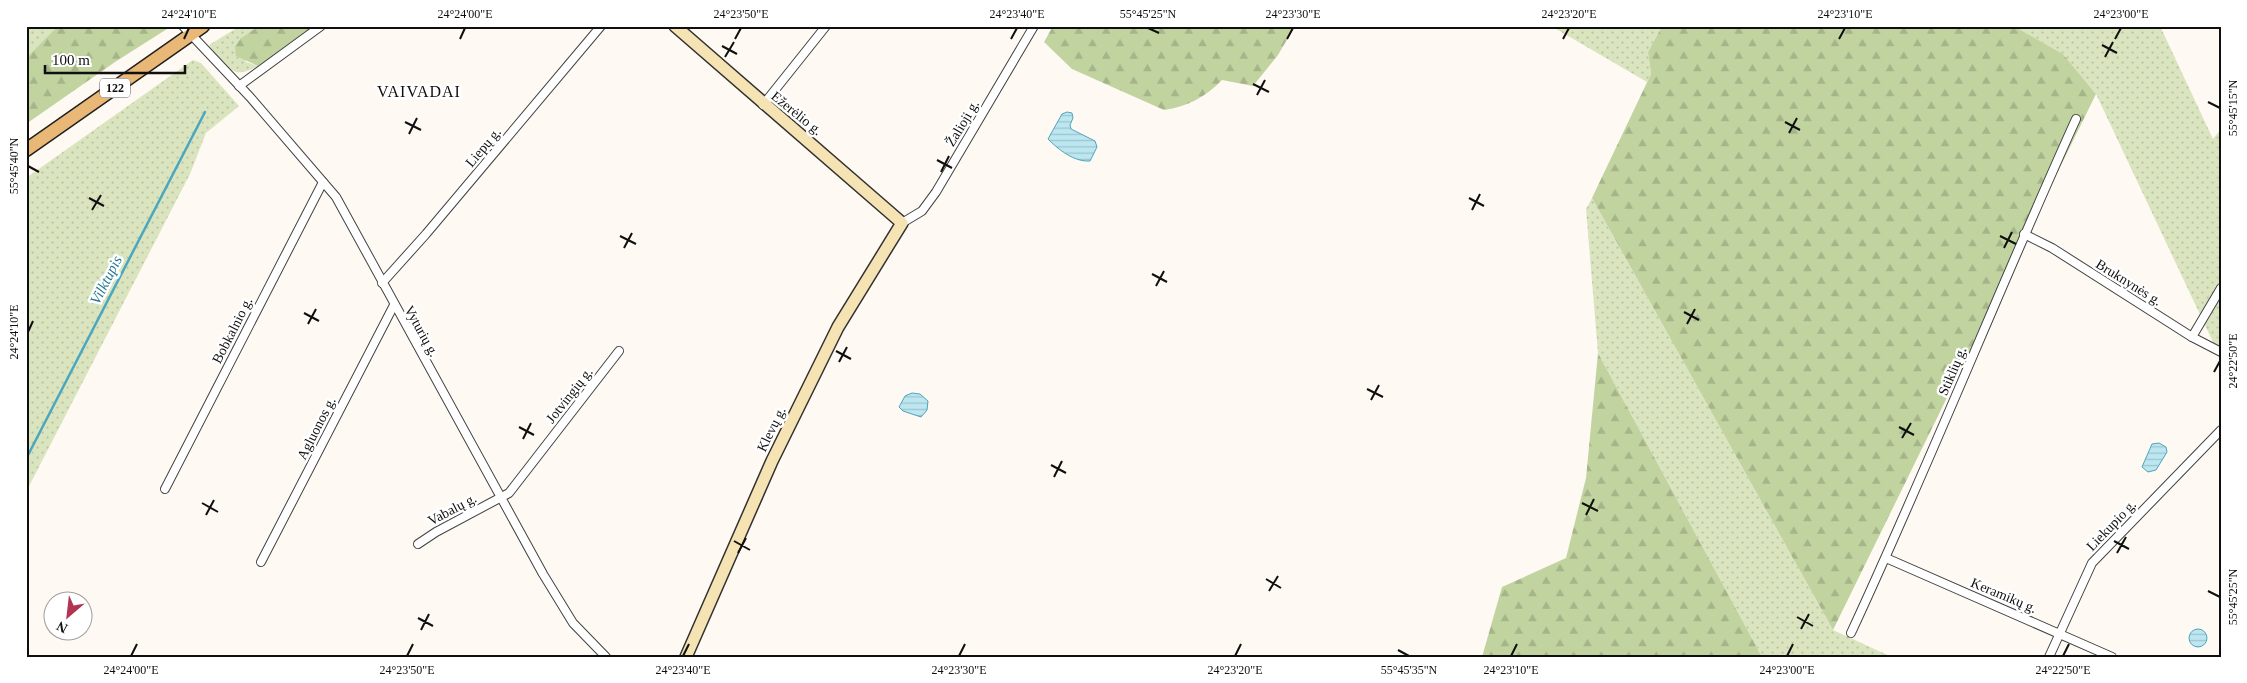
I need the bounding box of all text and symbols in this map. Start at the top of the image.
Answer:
text: 24°24'10"E [161,7,217,21]
text: 24°24'00"E [437,7,493,21]
text: 24°23'50"E [713,7,769,21]
text: 24°23'40"E [989,7,1045,21]
text: 55°45'25"N [1120,7,1177,21]
text: 24°23'30"E [1265,7,1321,21]
text: 24°23'20"E [1541,7,1597,21]
text: 24°23'10"E [1817,7,1873,21]
text: 24°23'00"E [2093,7,2149,21]
scale bar [45,42,185,74]
text: 100 m [52,52,90,68]
road number: 122 [100,78,130,98]
text: 55°45'15"N [2226,79,2240,136]
district label: VAIVADAI [377,83,461,100]
street label: Ežerėlio g. [768,88,825,138]
street label: Žalioji g. [942,97,982,149]
street label: Liepų g. [463,125,504,170]
text: 55°45'40"N [7,137,21,194]
water label: Vilktupis [87,253,125,307]
street label: Bruknynės g. [2093,256,2164,309]
street label: Bobkalnio g. [209,295,256,366]
street label: Vyturių g. [401,303,442,359]
text: 24°24'10"E [7,304,21,360]
text: 24°22'50"E [2226,333,2240,389]
street label: Stiklių g. [1936,345,1969,398]
street label: Jotvingių g. [543,365,596,426]
street label: Agluonos g. [294,394,339,462]
street label: Klevų g. [754,404,789,454]
street label: Vabalų g. [425,490,479,528]
street label: Liekupio g. [2084,497,2139,554]
text: 55°45'25"N [2226,568,2240,625]
street label: Keramikų g. [1969,575,2039,616]
north arrow [42,590,92,640]
text: N [54,618,70,636]
text: 24°24'00"E [103,663,159,677]
text: 24°23'50"E [379,663,435,677]
text: 24°23'40"E [655,663,711,677]
text: 24°23'30"E [931,663,987,677]
text: 24°23'20"E [1207,663,1263,677]
text: 55°45'35"N [1381,663,1438,677]
text: 24°23'10"E [1483,663,1539,677]
text: 24°23'00"E [1759,663,1815,677]
text: 24°22'50"E [2035,663,2091,677]

